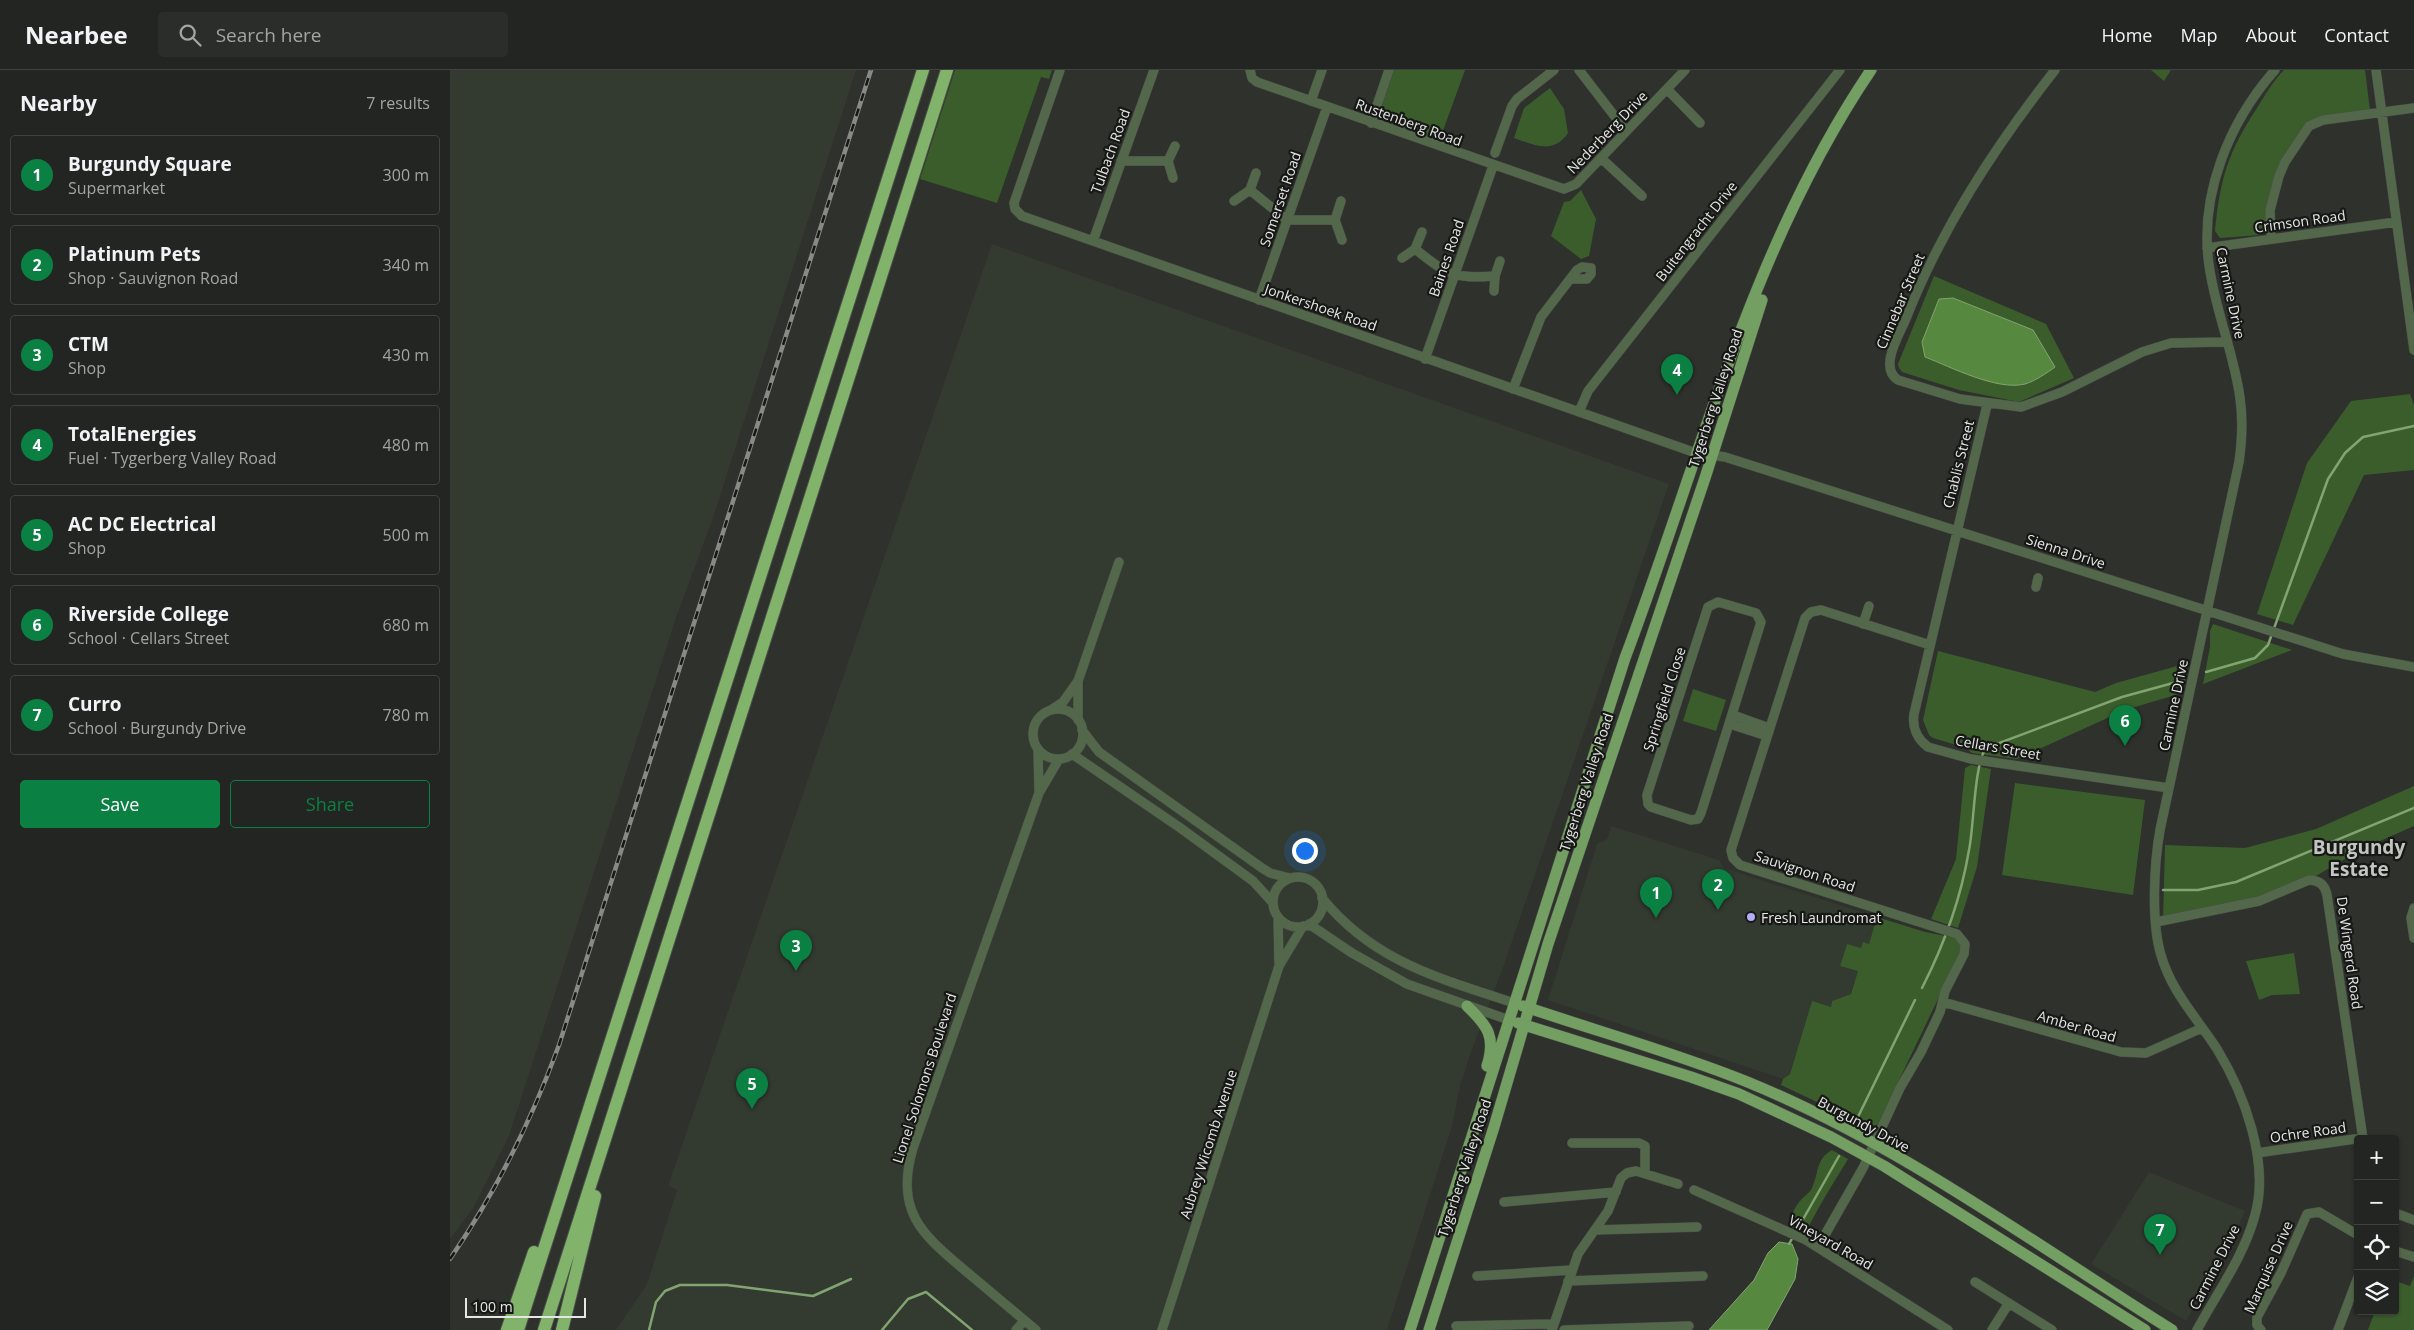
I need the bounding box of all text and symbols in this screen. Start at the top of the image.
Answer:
search box [158,12,508,57]
text: Nearbee [25,18,128,51]
icon: search [176,21,204,49]
text: Search here [216,22,322,48]
text: Home [2102,23,2152,47]
text: Map [2180,23,2218,47]
text: About [2246,23,2296,47]
text: Contact [2324,23,2389,47]
street label: Nederberg Drive [1563,86,1652,178]
text: Nearby [20,89,97,117]
text: 7 results [366,92,430,114]
street label: Rustenberg Road [1353,94,1465,150]
street label: Tulbach Road [1086,106,1134,196]
street label: Somerset Road [1255,149,1305,249]
text: Burgundy Square [68,151,232,177]
text: 1 [32,164,42,186]
text: 300 m [383,164,429,186]
text: Supermarket [68,177,165,199]
street label: Buitengracht Drive [1651,177,1741,285]
street label: Crimson Road [2253,205,2347,237]
street label: Baines Road [1424,217,1468,299]
text: Platinum Pets [68,241,201,267]
street label: Carmine Drive [2212,245,2250,341]
street label: Cinnebar Street [1871,250,1929,352]
text: 2 [32,254,42,276]
text: 340 m [383,254,429,276]
text: Shop · Sauvignon Road [68,267,238,289]
street label: Jonkershoek Road [1260,278,1380,335]
street label: Tygerberg Valley Road [1684,326,1746,470]
text: CTM [68,331,109,357]
text: 3 [32,344,42,366]
text: 430 m [383,344,429,366]
pin: 4 [1661,354,1693,395]
text: Shop [68,357,106,379]
street label: Chablis Street [1938,418,1978,510]
text: TotalEnergies [68,421,196,447]
text: 4 [32,434,42,456]
text: 480 m [383,434,429,456]
text: Fuel · Tygerberg Valley Road [68,447,277,469]
text: AC DC Electrical [68,511,216,537]
text: 5 [32,524,42,546]
text: 500 m [383,524,429,546]
street label: Sienna Drive [2024,529,2108,573]
text: Shop [68,537,106,559]
text: Riverside College [68,601,229,627]
text: 6 [32,614,42,636]
text: 680 m [383,614,429,636]
text: School · Cellars Street [68,627,229,649]
street label: Springfield Close [1638,644,1690,754]
street label: Carmine Drive [2154,657,2192,753]
text: Curro [68,691,122,717]
text: 7 [32,704,42,726]
text: 780 m [383,704,429,726]
pin: 6 [2109,705,2141,746]
street label: Tygerberg Valley Road [1555,710,1617,854]
text: School · Burgundy Drive [68,717,246,739]
street label: Cellars Street [1954,730,2042,764]
button: Save [20,780,220,828]
button: Share [230,780,430,828]
district label: Burgundy Estate [2313,834,2405,882]
your location [1292,838,1318,864]
street label: Sauvignon Road [1752,846,1858,896]
pin: 2 [1702,869,1734,910]
pin: 1 [1640,877,1672,918]
street label: De Wingerd Road [2333,895,2367,1011]
place label: Fresh Laundromat [1761,908,1881,927]
marker: Fresh Laundromat [1745,911,1757,923]
pin: 3 [780,930,812,971]
street label: Lionel Solomons Boulevard [888,991,960,1165]
street label: Amber Road [2035,1006,2119,1046]
street label: Aubrey Wicomb Avenue [1175,1067,1241,1221]
pin: 5 [736,1068,768,1109]
street label: Burgundy Drive [1815,1092,1913,1156]
street label: Tygerberg Valley Road [1433,1096,1495,1240]
street label: Ochre Road [2269,1117,2347,1147]
map controls [2354,1135,2399,1315]
button: + [2354,1135,2399,1180]
button: − [2354,1180,2399,1225]
street label: Vineyard Road [1785,1210,1877,1274]
pin: 7 [2144,1214,2176,1255]
street label: Marquise Drive [2239,1218,2297,1316]
street label: Carmine Drive [2184,1221,2244,1313]
button: locate [2354,1225,2399,1270]
button: layers [2354,1270,2399,1315]
scale bar [465,1295,586,1318]
text: 100 m [472,1297,513,1316]

